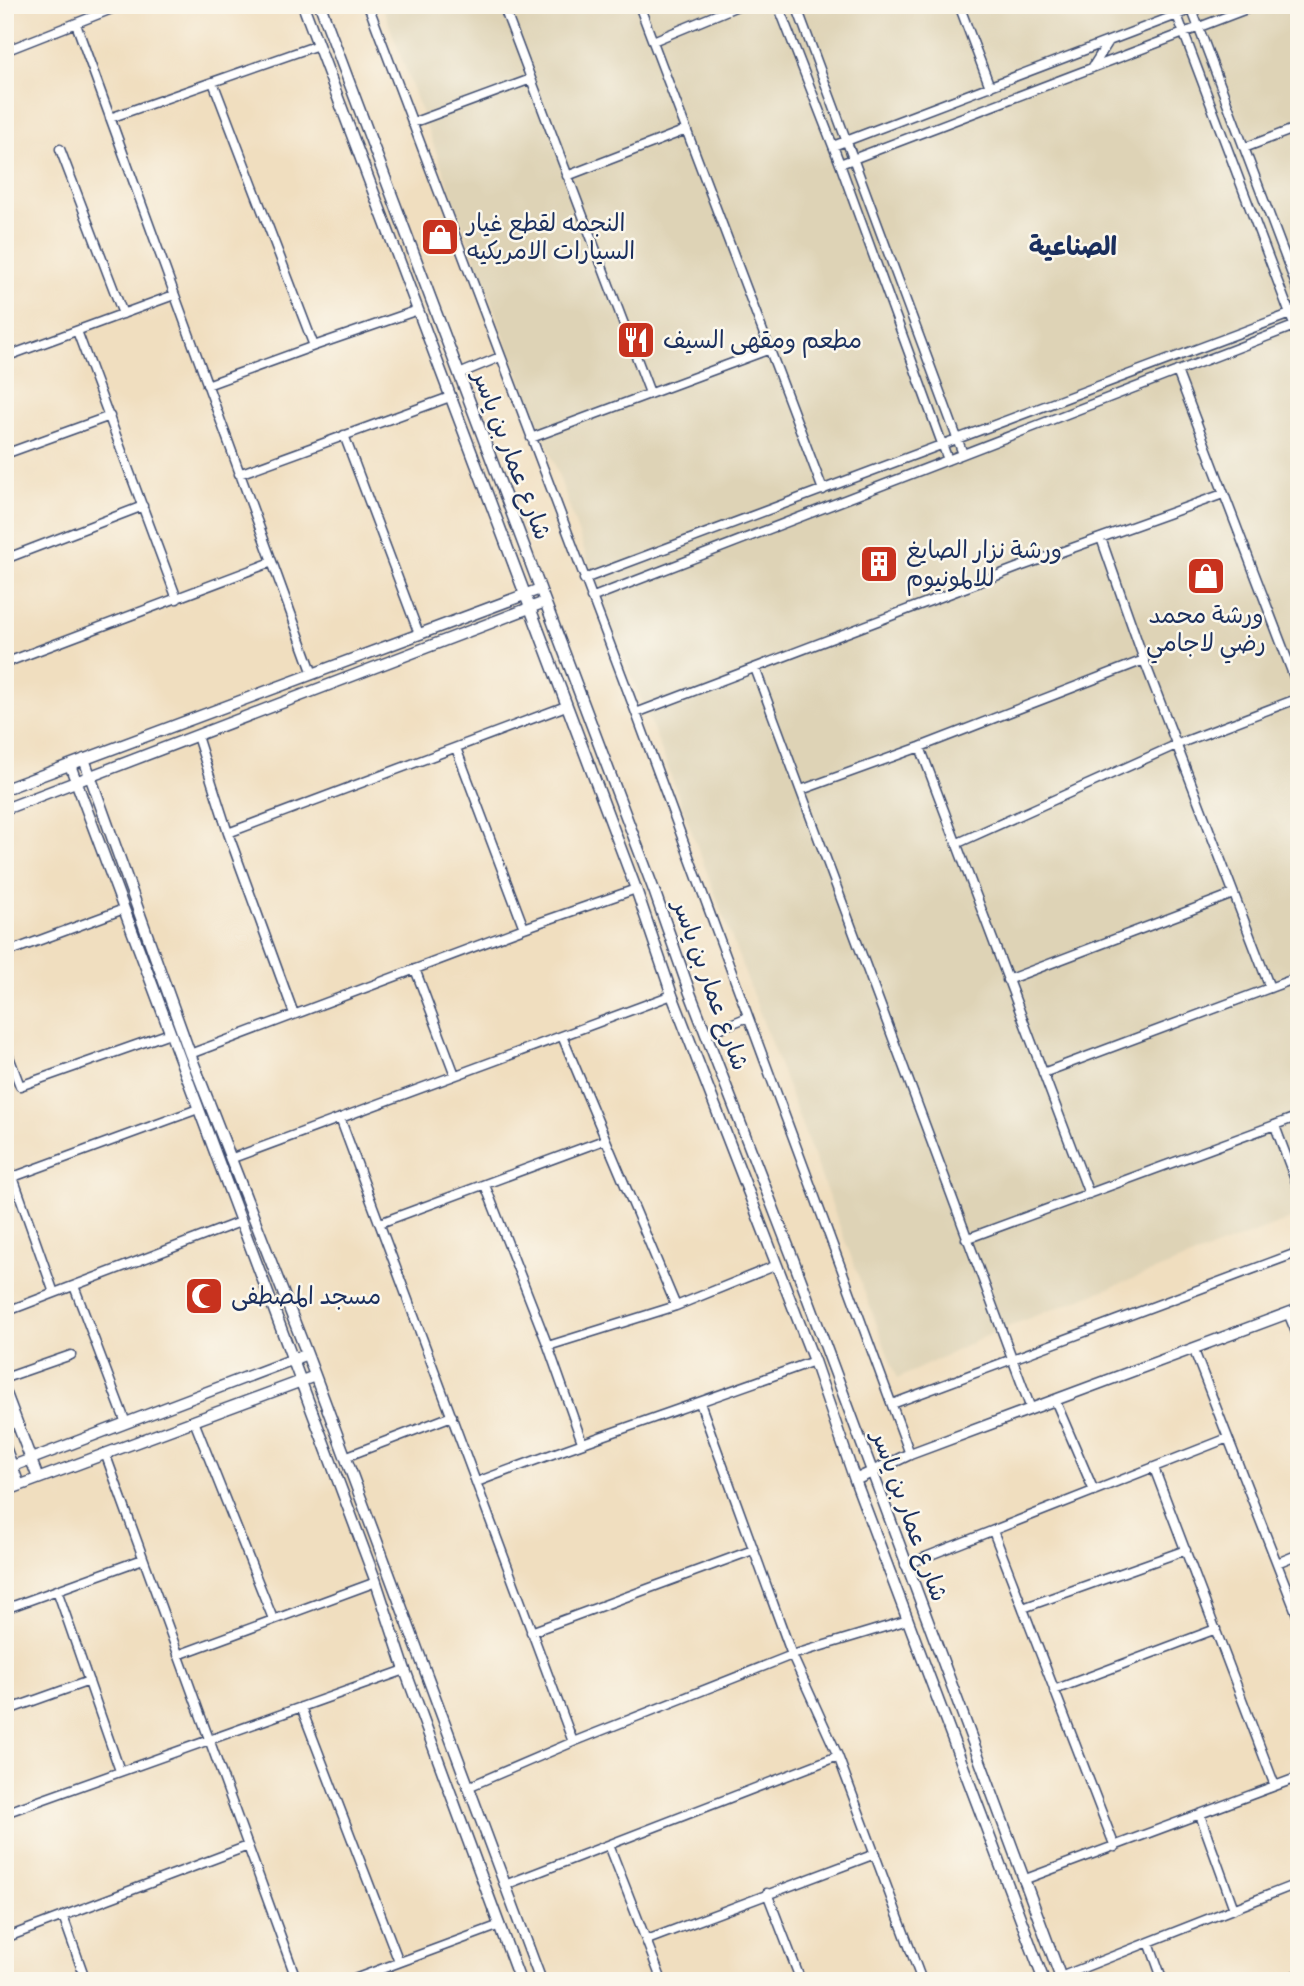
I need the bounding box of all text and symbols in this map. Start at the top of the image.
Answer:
place label: النجمه لقطع غيار السيارات الامريكيه [465,209,635,271]
shop icon: النجمه لقطع غيار السيارات الامريكيه [419,216,461,258]
district label: الصناعية [1029,231,1117,268]
restaurant icon: مطعم ومقهى السيف [615,319,657,361]
place label: مطعم ومقهى السيف [663,326,862,360]
street label: شارع عمار بن ياسر [460,364,557,546]
place label: ورشة نزار الصايغ للالمونيوم [906,536,1062,598]
building icon: ورشة نزار الصايغ للالمونيوم [858,543,900,585]
shop icon: ورشة محمد رضي لاجامي [1185,555,1227,597]
place label: ورشة محمد رضي لاجامي [1146,601,1266,664]
street label: شارع عمار بن ياسر [661,894,755,1076]
mosque icon: مسجد المصطفى [183,1275,225,1317]
place label: مسجد المصطفى [231,1282,381,1316]
street label: شارع عمار بن ياسر [860,1425,954,1607]

